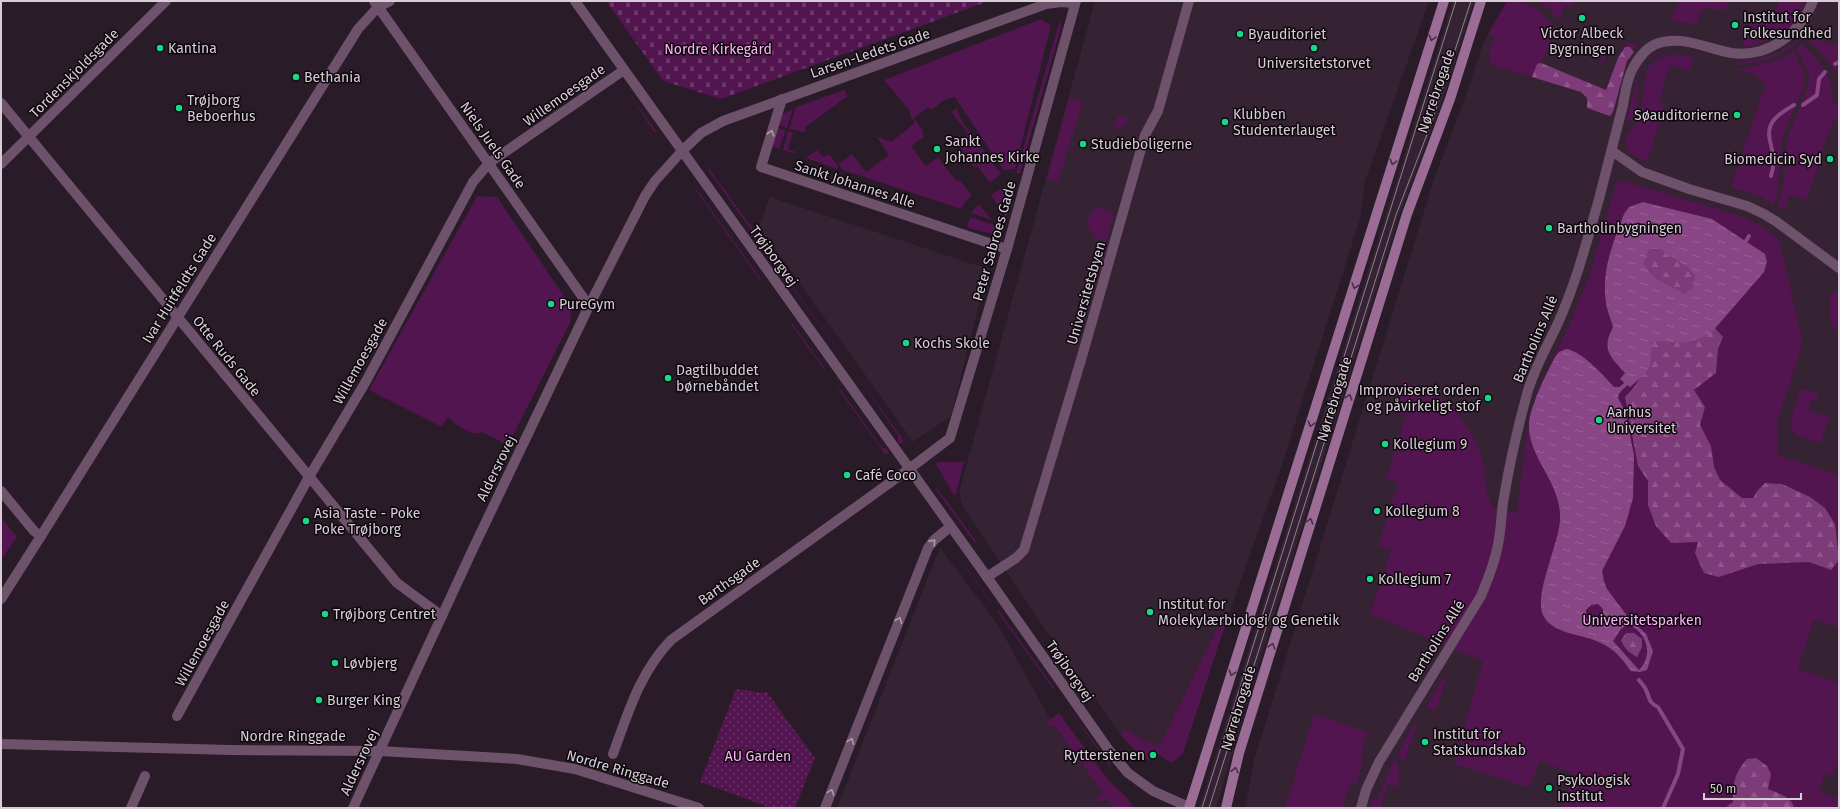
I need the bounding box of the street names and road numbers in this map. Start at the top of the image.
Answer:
street label: Tordenskjoldsgade [26,25,123,122]
street label: Larsen-Ledets Gade [808,25,932,82]
street label: Nørrebrogade [1414,47,1459,135]
street label: Willemoesgade [520,61,609,130]
street label: Niels Juels Gade [456,98,529,192]
street label: Sankt Johannes Alle [792,157,917,212]
street label: Peter Sabroes Gade [969,179,1020,303]
street label: Trøjborgvej [746,222,801,290]
street label: Ivar Huitfeldts Gade [139,230,220,346]
street label: Universitetsbyen [1064,240,1109,347]
street label: Bartholins Allé [1509,293,1562,385]
street label: Otte Ruds Gade [189,313,264,400]
street label: Willemoesgade [330,315,391,407]
street label: Nørrebrogade [1314,355,1355,444]
street label: Aldersrovej [473,432,520,504]
street label: Barthsgade [695,554,764,609]
street label: Willemoesgade [172,597,233,689]
street label: Bartholins Allé [1405,597,1468,685]
street label: Trøjborgvej [1042,637,1097,705]
street label: Nørrebrogade [1218,664,1259,753]
street label: Aldersrovej [337,726,382,798]
street label: Nordre Ringgade [240,728,346,745]
street label: Nordre Ringgade [565,747,671,792]

